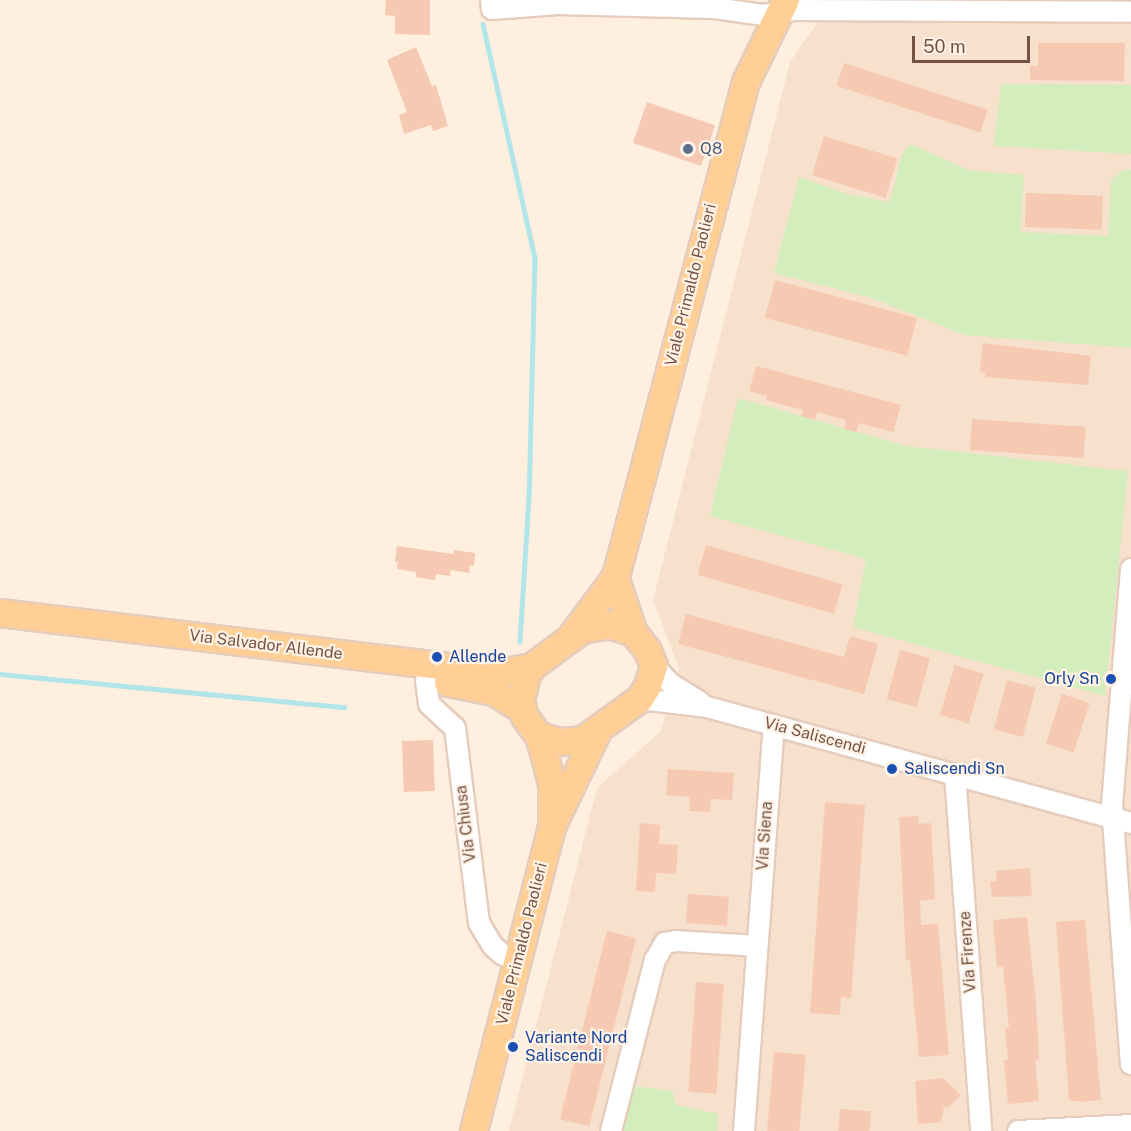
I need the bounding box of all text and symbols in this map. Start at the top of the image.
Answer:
scale bar [915,24,1034,62]
text: 50 m [923,36,966,57]
place label: Q8 [700,139,722,159]
marker: Q8 [681,142,695,156]
street label: Viale Primaldo Paolieri [661,202,721,368]
street label: Via Salvador Allende [188,626,344,664]
place label: Allende [449,647,506,667]
marker: Allende [430,650,444,664]
place label: Orly Sn [1044,669,1099,689]
marker: Orly Sn [1104,672,1118,686]
street label: Via Saliscendi [762,713,868,759]
place label: Saliscendi Sn [904,759,1005,779]
marker: Saliscendi Sn [885,762,899,776]
street label: Via Chiusa [452,784,480,864]
street label: Via Siena [753,801,777,871]
street label: Viale Primaldo Paolieri [492,861,552,1027]
street label: Via Firenze [956,910,980,994]
place label: Variante Nord Saliscendi [525,1028,627,1066]
marker: Variante Nord Saliscendi [506,1040,520,1054]

